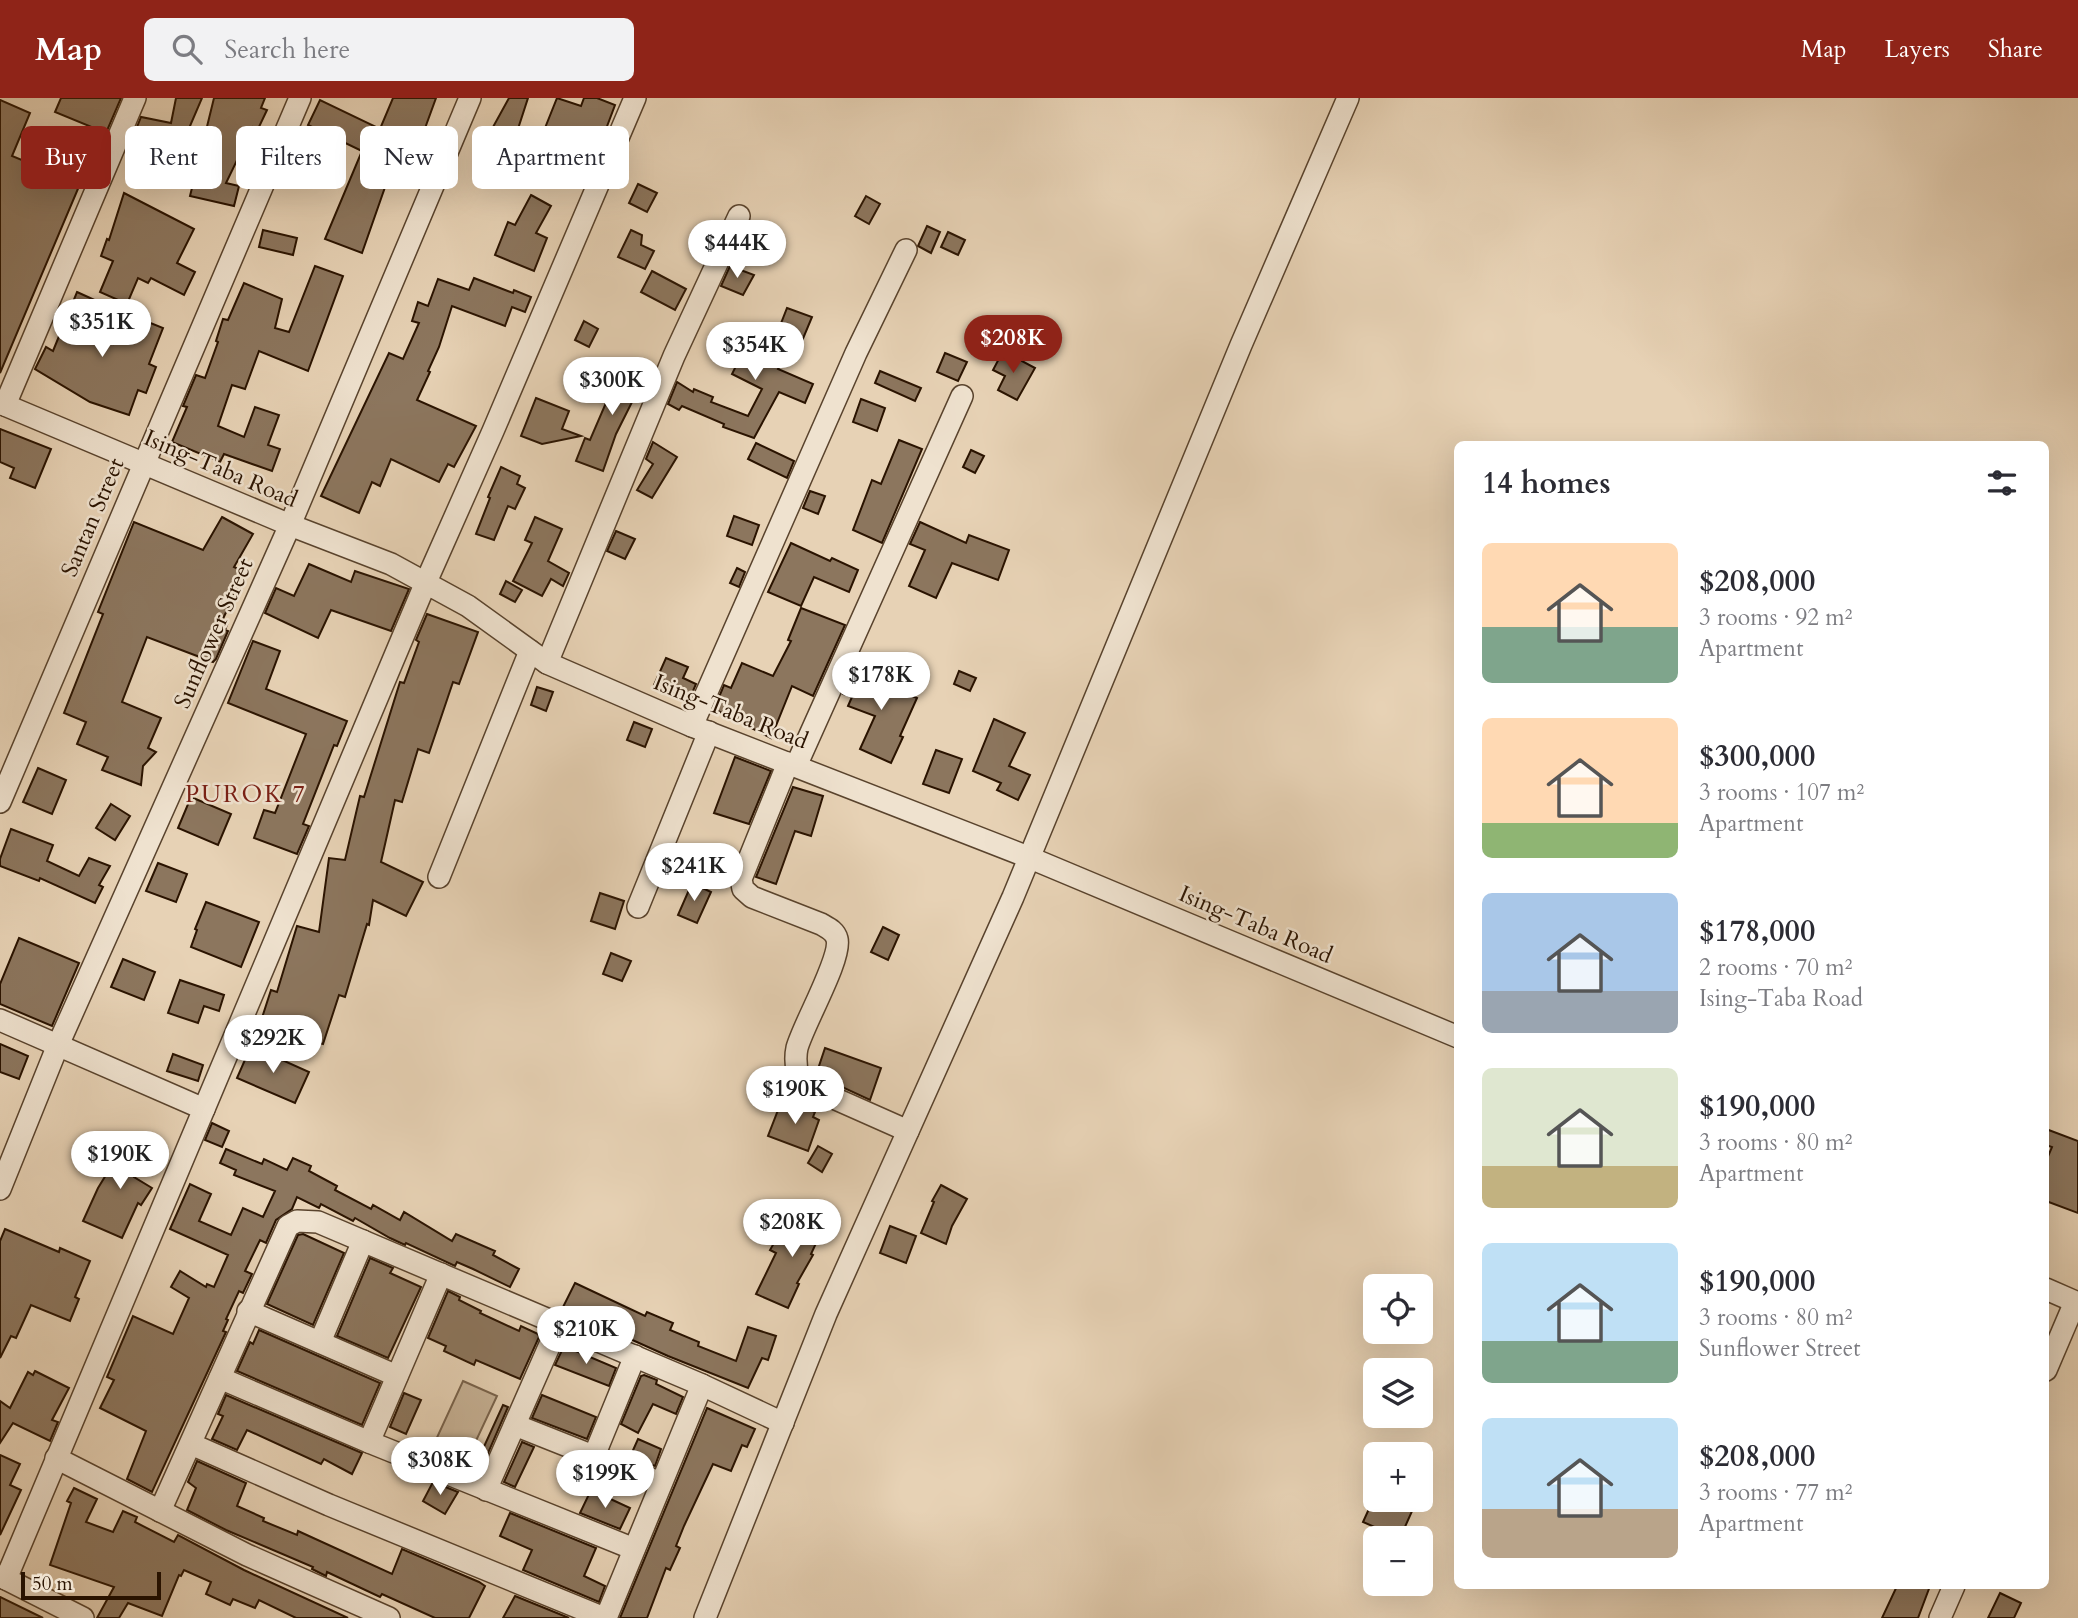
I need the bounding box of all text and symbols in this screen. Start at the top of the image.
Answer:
search box [144,18,634,81]
text: Map [35,27,102,72]
icon: search [168,30,206,68]
text: Search here [224,32,350,67]
text: Map [1801,33,1847,66]
text: Layers [1885,33,1950,66]
text: Share [1988,33,2043,66]
chip: Buy [21,126,111,189]
chip: Rent [125,126,222,189]
chip: Filters [236,126,346,189]
chip: New [360,126,458,189]
chip: Apartment [472,126,629,189]
pin: $444K [688,220,786,280]
text: $444K [704,227,770,258]
pin: $351K [53,300,151,359]
text: $351K [69,306,135,337]
pin: $208K [964,316,1062,375]
pin: $354K [706,322,804,382]
text: $208K [980,322,1046,353]
text: $354K [722,329,788,360]
pin: $300K [563,358,661,417]
text: $300K [579,364,645,395]
street label: Ising-Taba Road [139,422,303,515]
street label: Santan Street [54,453,131,581]
text: 14 homes [1482,463,1611,504]
icon: filters [1983,464,2021,502]
street label: Sunflower Street [166,553,260,713]
text: $208,000 [1699,561,1815,602]
icon: home [1538,571,1622,655]
text: 3 rooms · 92 m² [1699,602,1852,633]
text: Apartment [1699,633,1803,664]
pin: $178K [832,652,930,712]
text: $178K [848,659,914,690]
street label: Ising-Taba Road [649,666,813,757]
text: $300,000 [1699,736,1815,777]
icon: home [1538,746,1622,830]
text: 3 rooms · 107 m² [1699,777,1864,808]
district label: PUROK 7 [185,778,307,811]
text: Apartment [1699,808,1803,839]
pin: $241K [645,844,743,903]
text: $241K [661,850,727,881]
street label: Ising-Taba Road [1174,878,1338,971]
text: $178,000 [1699,911,1815,952]
icon: home [1538,921,1622,1005]
text: 2 rooms · 70 m² [1699,952,1852,983]
text: Ising-Taba Road [1699,983,1863,1014]
pin: $292K [224,1016,322,1075]
text: $292K [240,1022,306,1053]
pin: $190K [746,1066,844,1126]
text: $190K [762,1073,828,1104]
text: $190,000 [1699,1086,1815,1127]
icon: home [1538,1096,1622,1180]
text: 3 rooms · 80 m² [1699,1127,1852,1158]
pin: $190K [71,1132,169,1191]
text: $190K [87,1138,153,1169]
text: Apartment [1699,1158,1803,1189]
pin: $208K [743,1200,841,1259]
text: $208K [759,1206,825,1237]
text: $190,000 [1699,1261,1815,1302]
icon: home [1538,1271,1622,1355]
map controls [1363,1274,1433,1596]
button: locate [1363,1274,1433,1344]
text: 3 rooms · 80 m² [1699,1302,1852,1333]
pin: $210K [537,1306,635,1366]
text: $210K [553,1313,619,1344]
text: Sunflower Street [1699,1333,1861,1364]
button: layers [1363,1358,1433,1428]
text: $208,000 [1699,1436,1815,1477]
pin: $308K [391,1438,489,1497]
button: + [1363,1442,1433,1512]
text: $308K [407,1444,473,1475]
icon: home [1538,1446,1622,1530]
pin: $199K [556,1450,654,1510]
text: $199K [572,1457,638,1488]
text: 3 rooms · 77 m² [1699,1477,1852,1508]
text: Apartment [1699,1508,1803,1539]
button: − [1363,1526,1433,1596]
scale bar [21,1569,161,1601]
text: 50 m [32,1571,73,1597]

